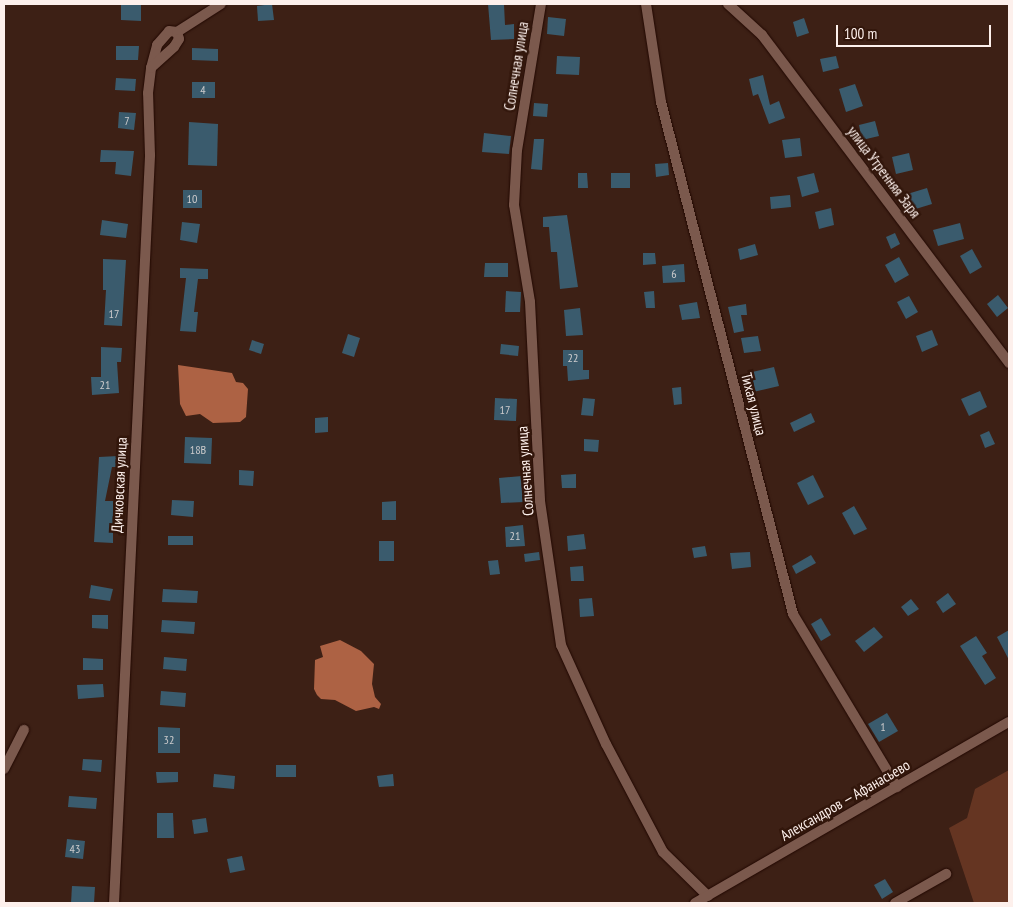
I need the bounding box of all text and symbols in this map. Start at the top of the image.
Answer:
scale bar [838,15,993,47]
street label: Солнечная улица [500,20,532,112]
text: 100 m [844,24,877,43]
house number: 4 [200,83,206,97]
house number: 7 [124,114,130,128]
street label: улица Утренняя Заря [844,122,924,222]
house number: 10 [187,192,197,206]
house number: 6 [671,267,677,281]
house number: 17 [109,307,119,321]
house number: 22 [568,351,578,365]
street label: Тихая улица [738,371,770,437]
house number: 21 [100,378,110,392]
house number: 17 [500,403,510,417]
street label: Солнечная улица [513,426,537,516]
street label: Дичковская улица [108,437,130,533]
house number: 18В [190,443,206,457]
house number: 21 [510,529,520,543]
house number: 1 [880,720,886,734]
house number: 32 [164,733,174,747]
street label: Александров — Афанасьево [776,755,914,845]
house number: 43 [70,842,80,856]

